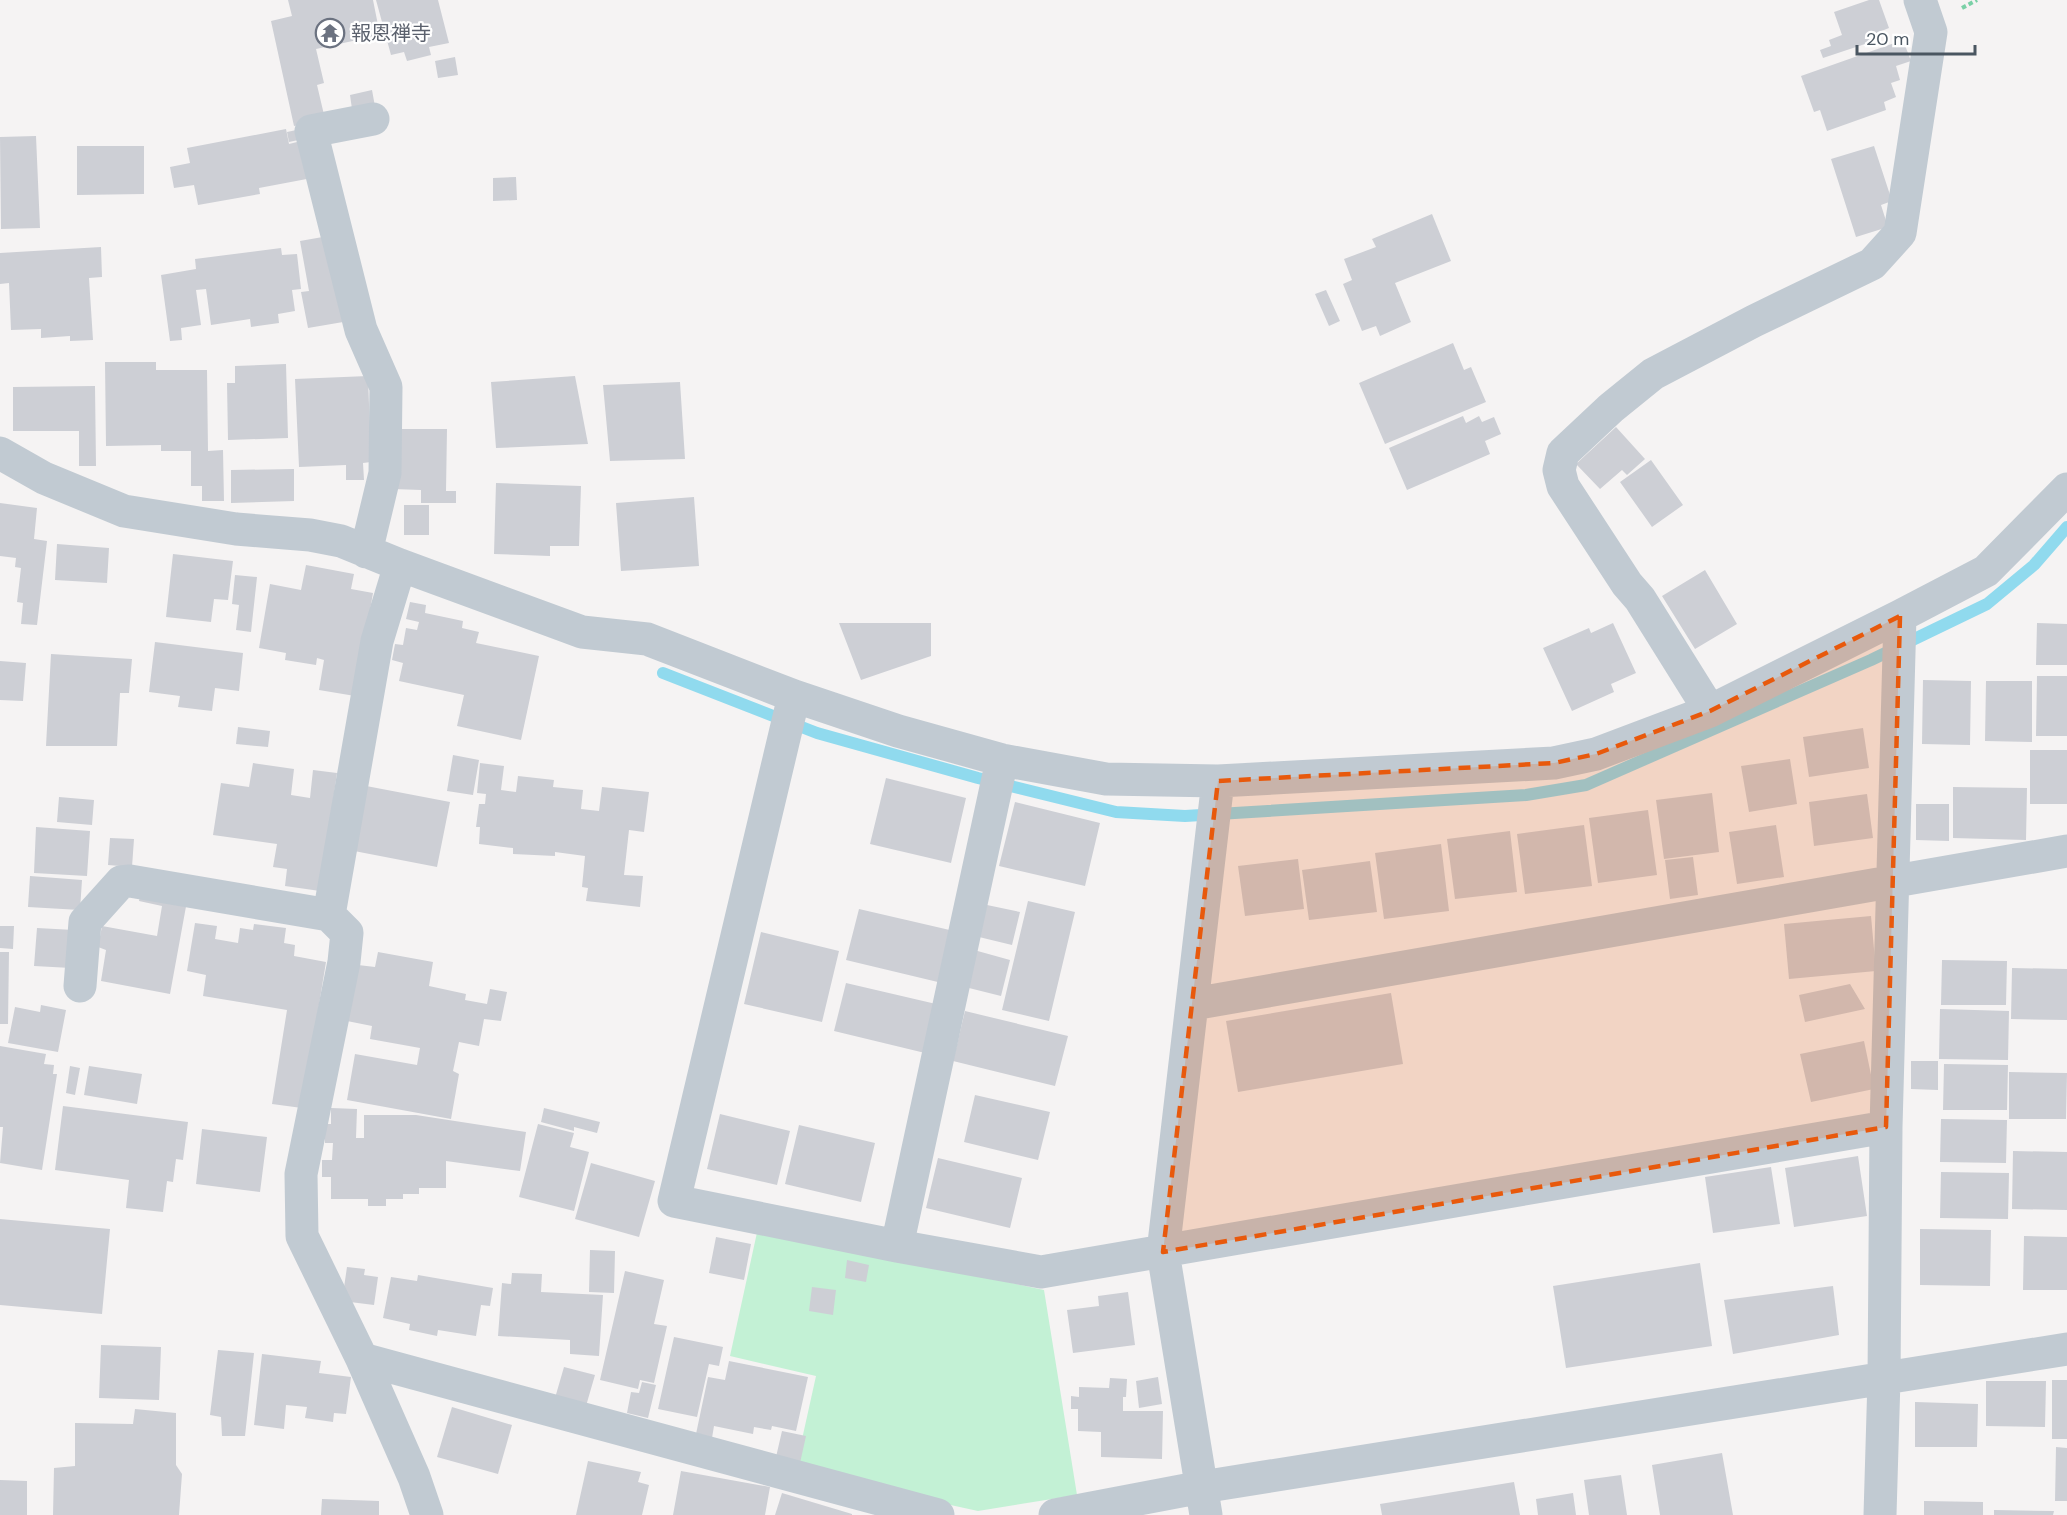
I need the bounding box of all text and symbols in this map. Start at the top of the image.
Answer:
temple icon: 報恩禅寺 [314,17,346,49]
scale bar [1857,18,1976,56]
place label: 報恩禅寺 [351,20,431,46]
text: 20 m [1866,27,1909,51]

